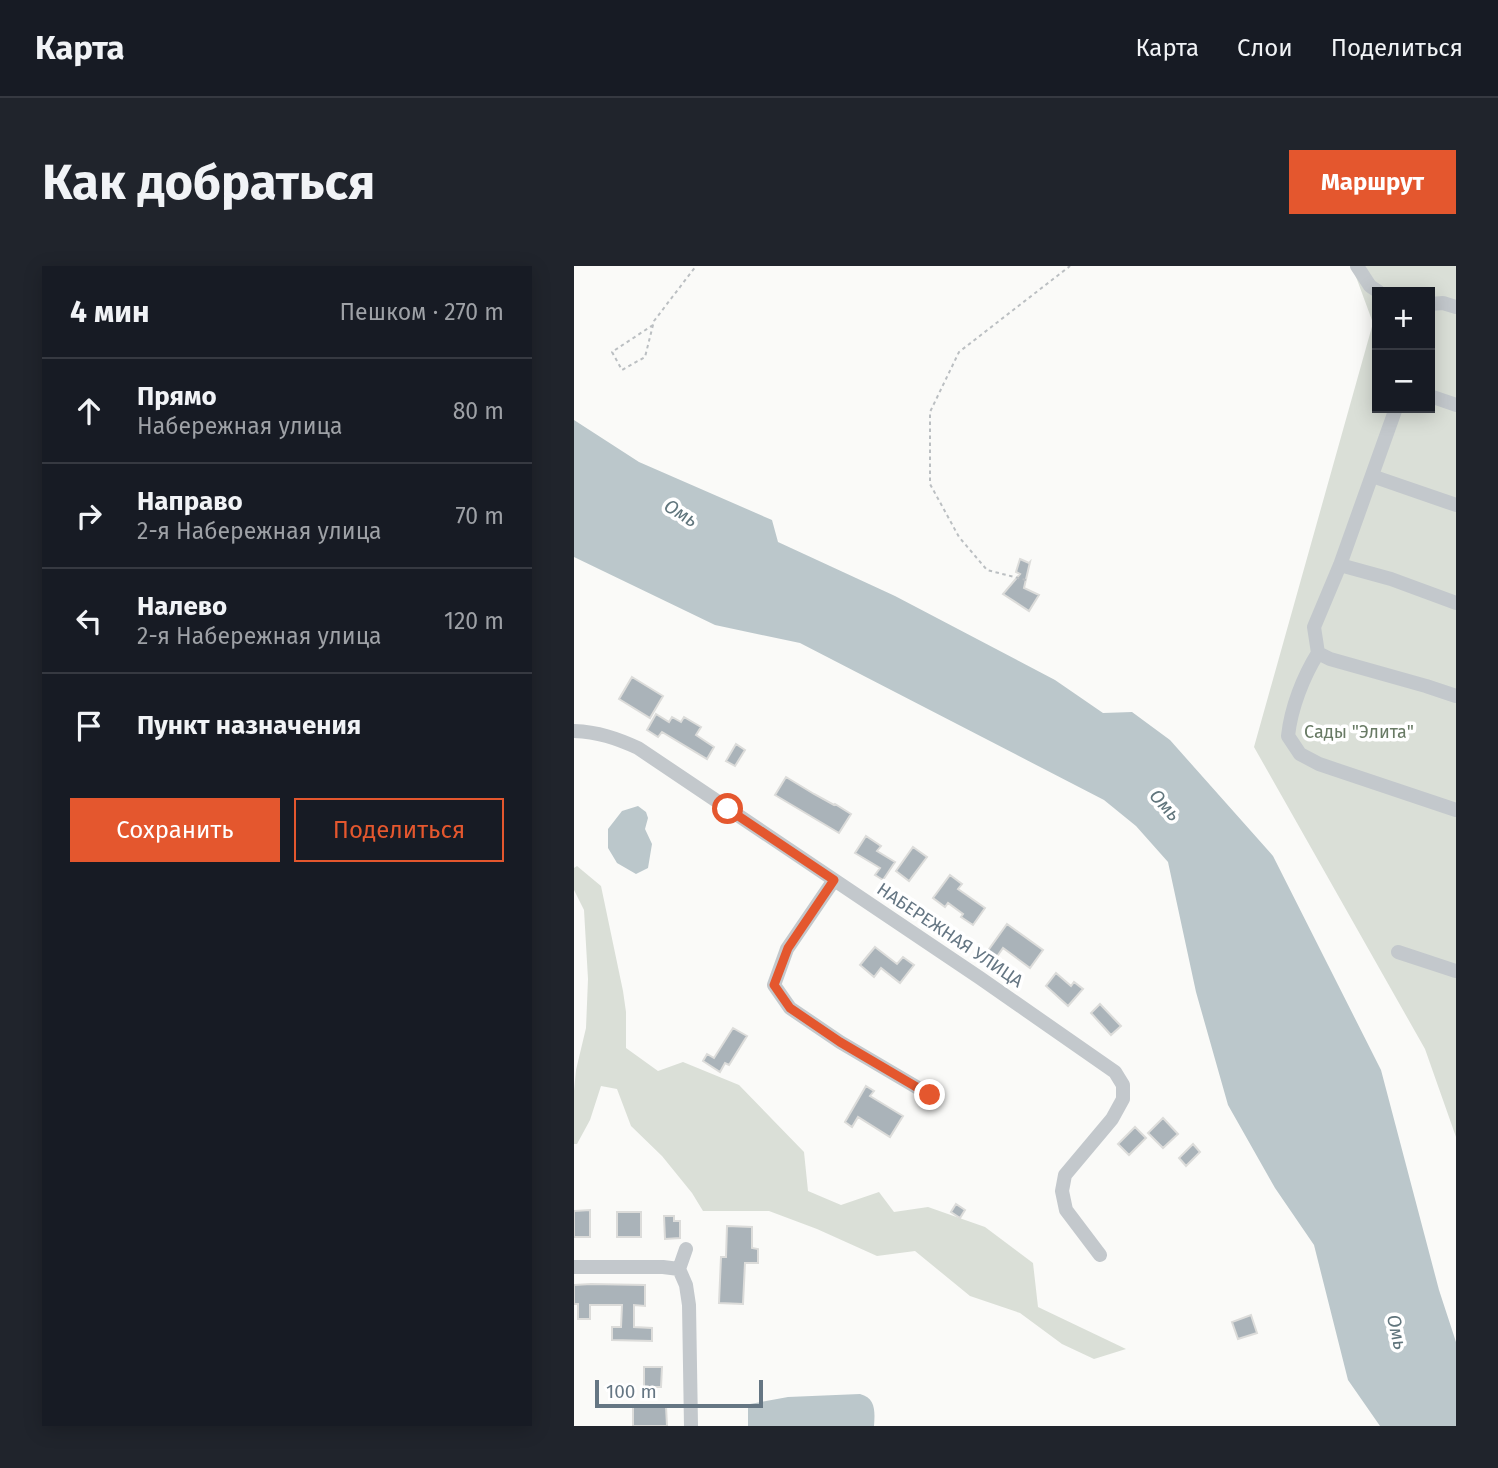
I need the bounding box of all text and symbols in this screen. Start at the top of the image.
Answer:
text: Карта [35,28,125,68]
text: Карта [1135,34,1199,62]
text: Слои [1237,34,1293,62]
text: Поделиться [1331,34,1463,62]
button: Маршрут [1289,150,1456,214]
text: Как добраться [42,153,375,212]
map controls [1372,287,1435,413]
button: + [1372,287,1435,350]
text: 4 мин [70,294,150,330]
text: Пешком · 270 m [340,298,504,326]
button: − [1372,350,1435,413]
text: Прямо [137,381,217,412]
icon: ahead [70,392,108,430]
text: 80 m [453,397,504,425]
text: Набережная улица [137,412,343,440]
text: Направо [137,486,243,517]
water label: Омь [660,494,702,532]
icon: right [70,497,108,535]
text: 70 m [455,502,504,530]
text: 2-я Набережная улица [137,517,382,545]
text: Налево [137,591,227,622]
icon: left [70,602,108,640]
text: 120 m [444,607,504,635]
text: 2-я Набережная улица [137,622,382,650]
icon: arrive [70,707,108,745]
text: Пункт назначения [137,710,361,741]
park label: Сады "Элита" [1304,721,1414,743]
water label: Омь [1145,784,1185,826]
route start [712,793,743,824]
button: Сохранить [70,798,280,862]
button: Поделиться [294,798,504,862]
street label: НАБЕРЕЖНАЯ УЛИЦА [873,878,1028,992]
route end [914,1079,945,1110]
water label: Омь [1382,1312,1412,1352]
scale bar [595,1377,763,1409]
text: 100 m [606,1380,657,1403]

